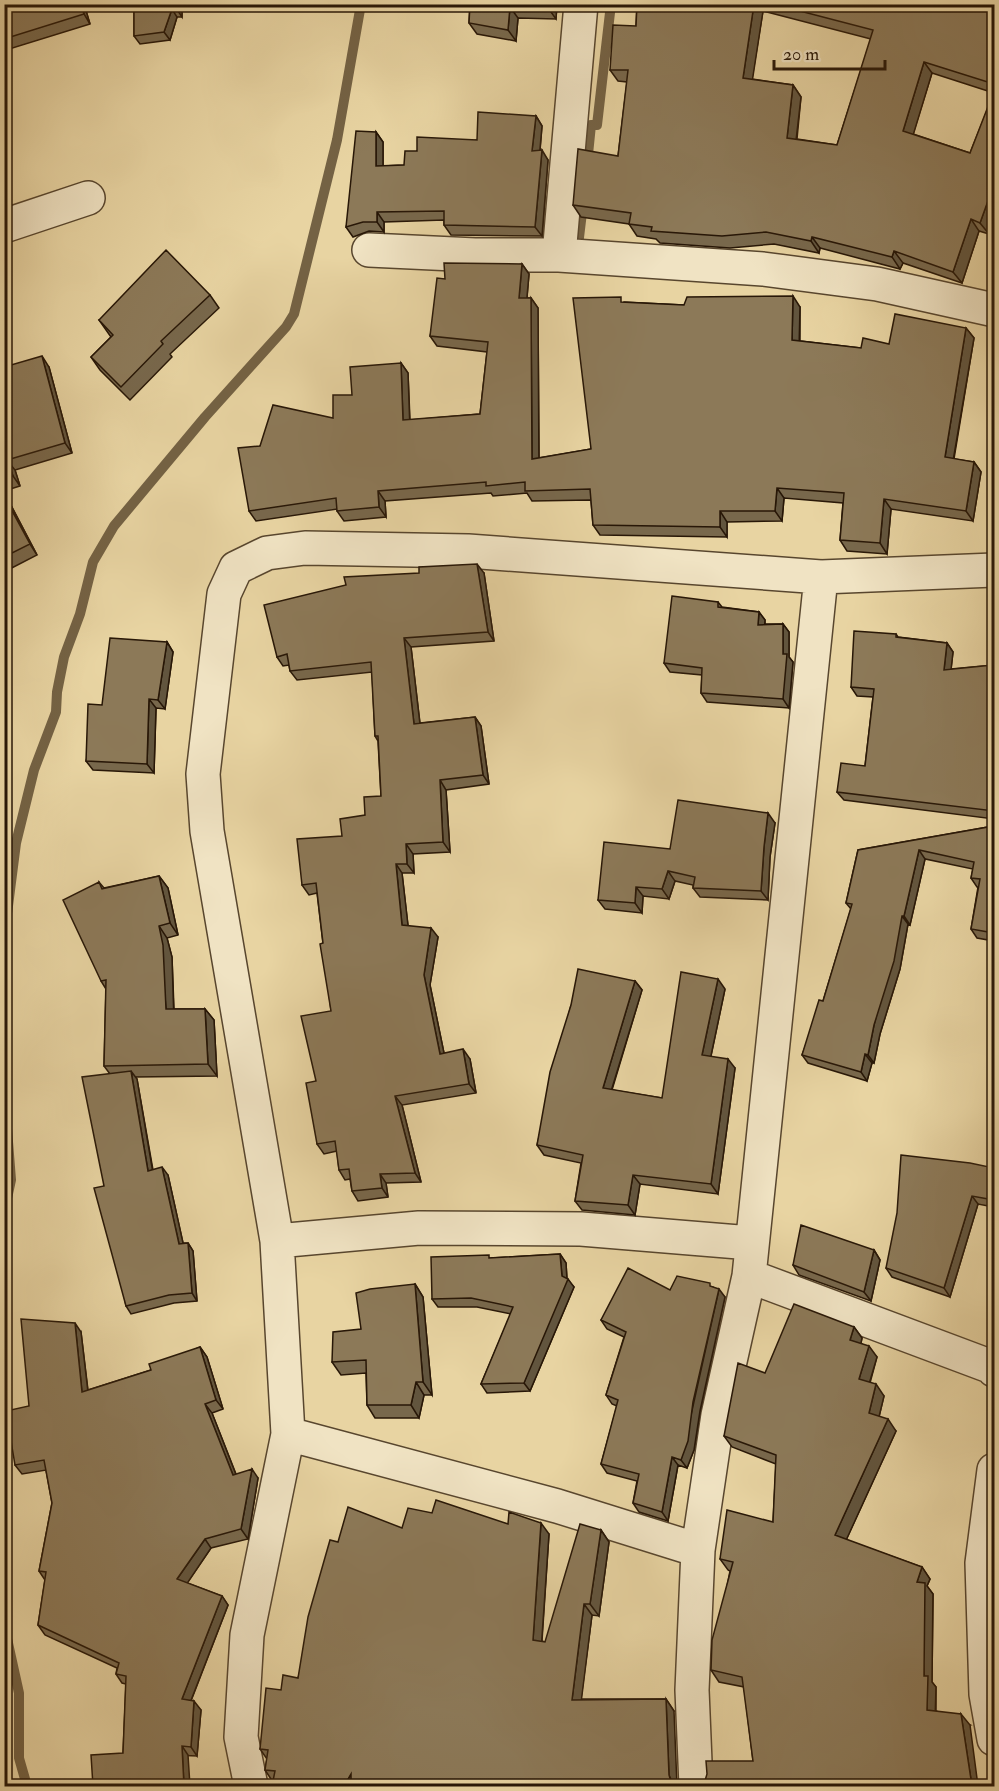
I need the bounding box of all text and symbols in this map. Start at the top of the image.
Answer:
scale bar [774,33,885,71]
text: 20 m [783,43,819,66]

